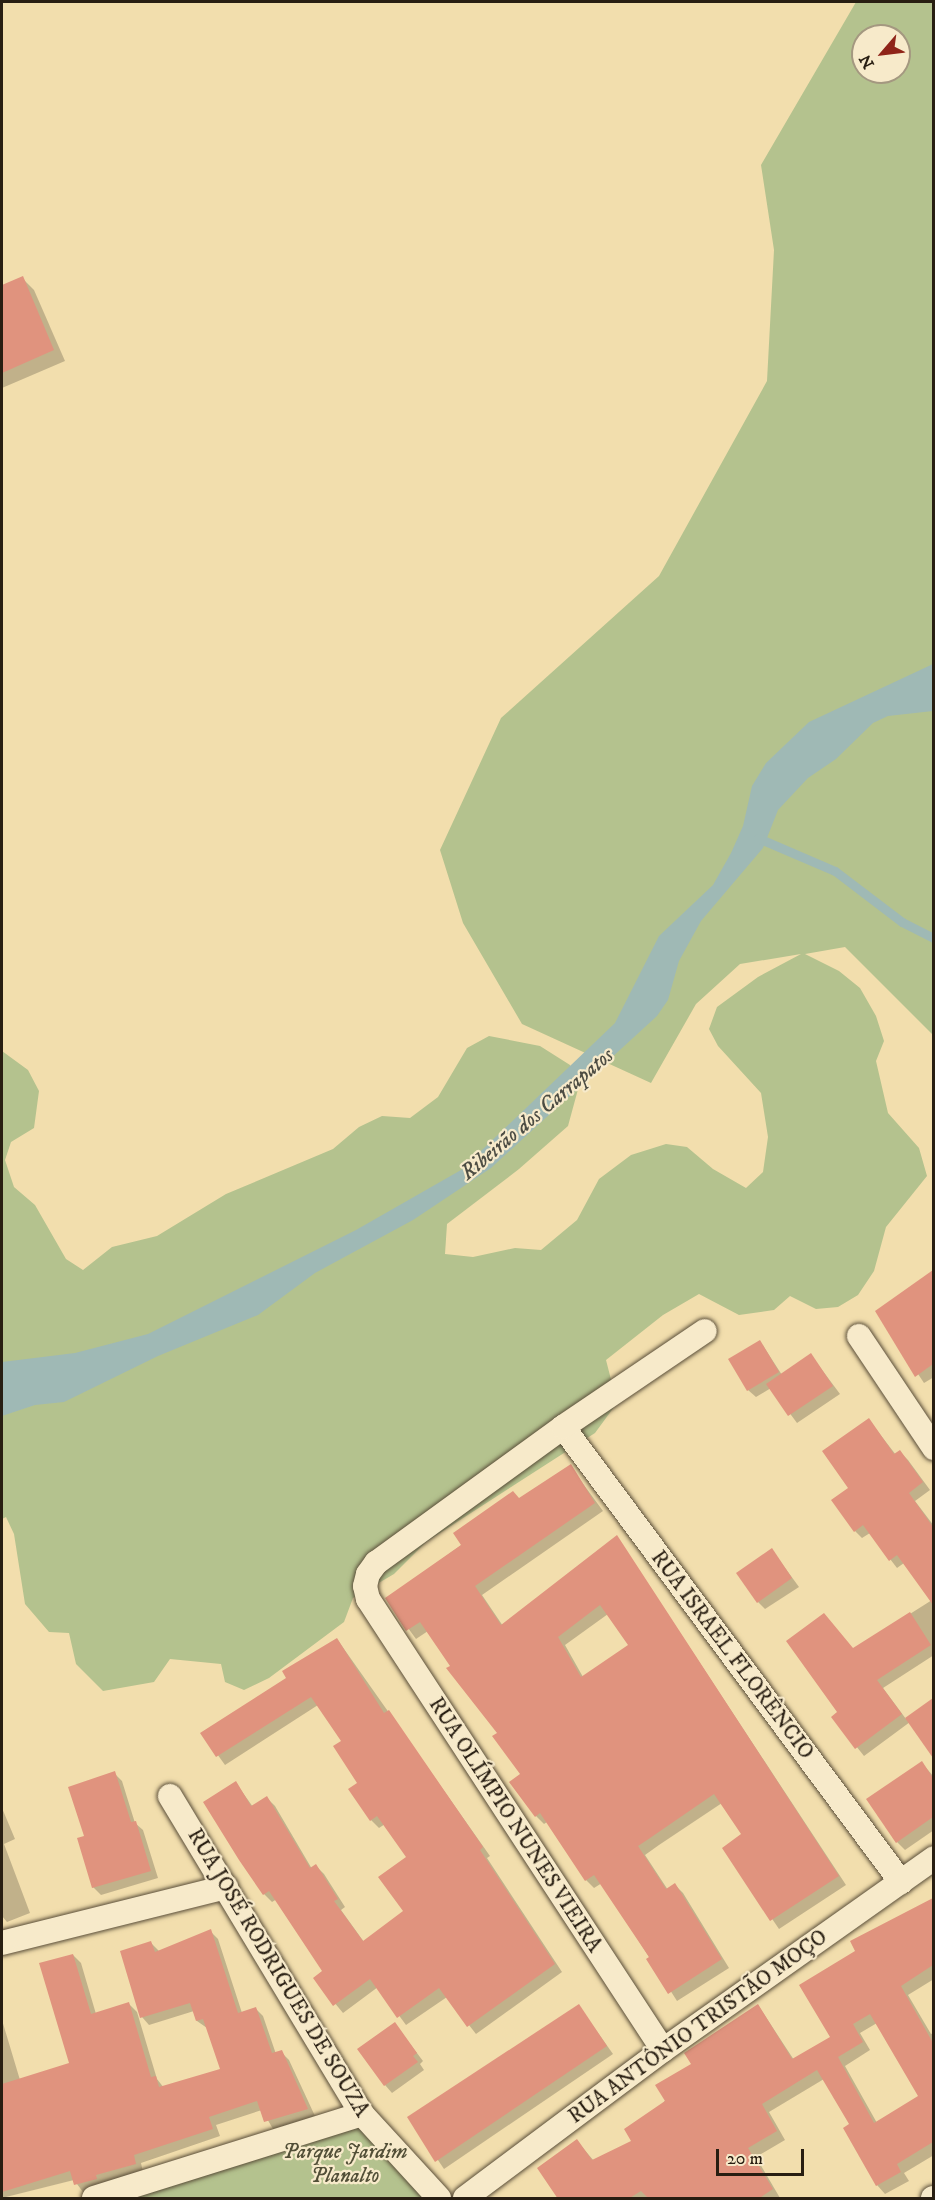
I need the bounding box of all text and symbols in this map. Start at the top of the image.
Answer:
north arrow [851,24,911,84]
text: N [855,51,879,72]
water label: Ribeirão dos Carrapatos [455,1042,619,1186]
street label: RUA ISRAEL FLORÊNCIO [645,1546,819,1764]
street label: RUA OLÍMPIO NUNES VIEIRA [423,1693,607,1957]
street label: RUA JOSÉ RODRIGUES DE SOUZA [182,1824,374,2122]
street label: RUA ANTÔNIO TRISTÃO MOÇO [564,1925,832,2129]
scale bar [719,2137,808,2175]
park label: Parque Jardim Planalto [282,2139,408,2189]
text: 20 m [727,2148,763,2170]

